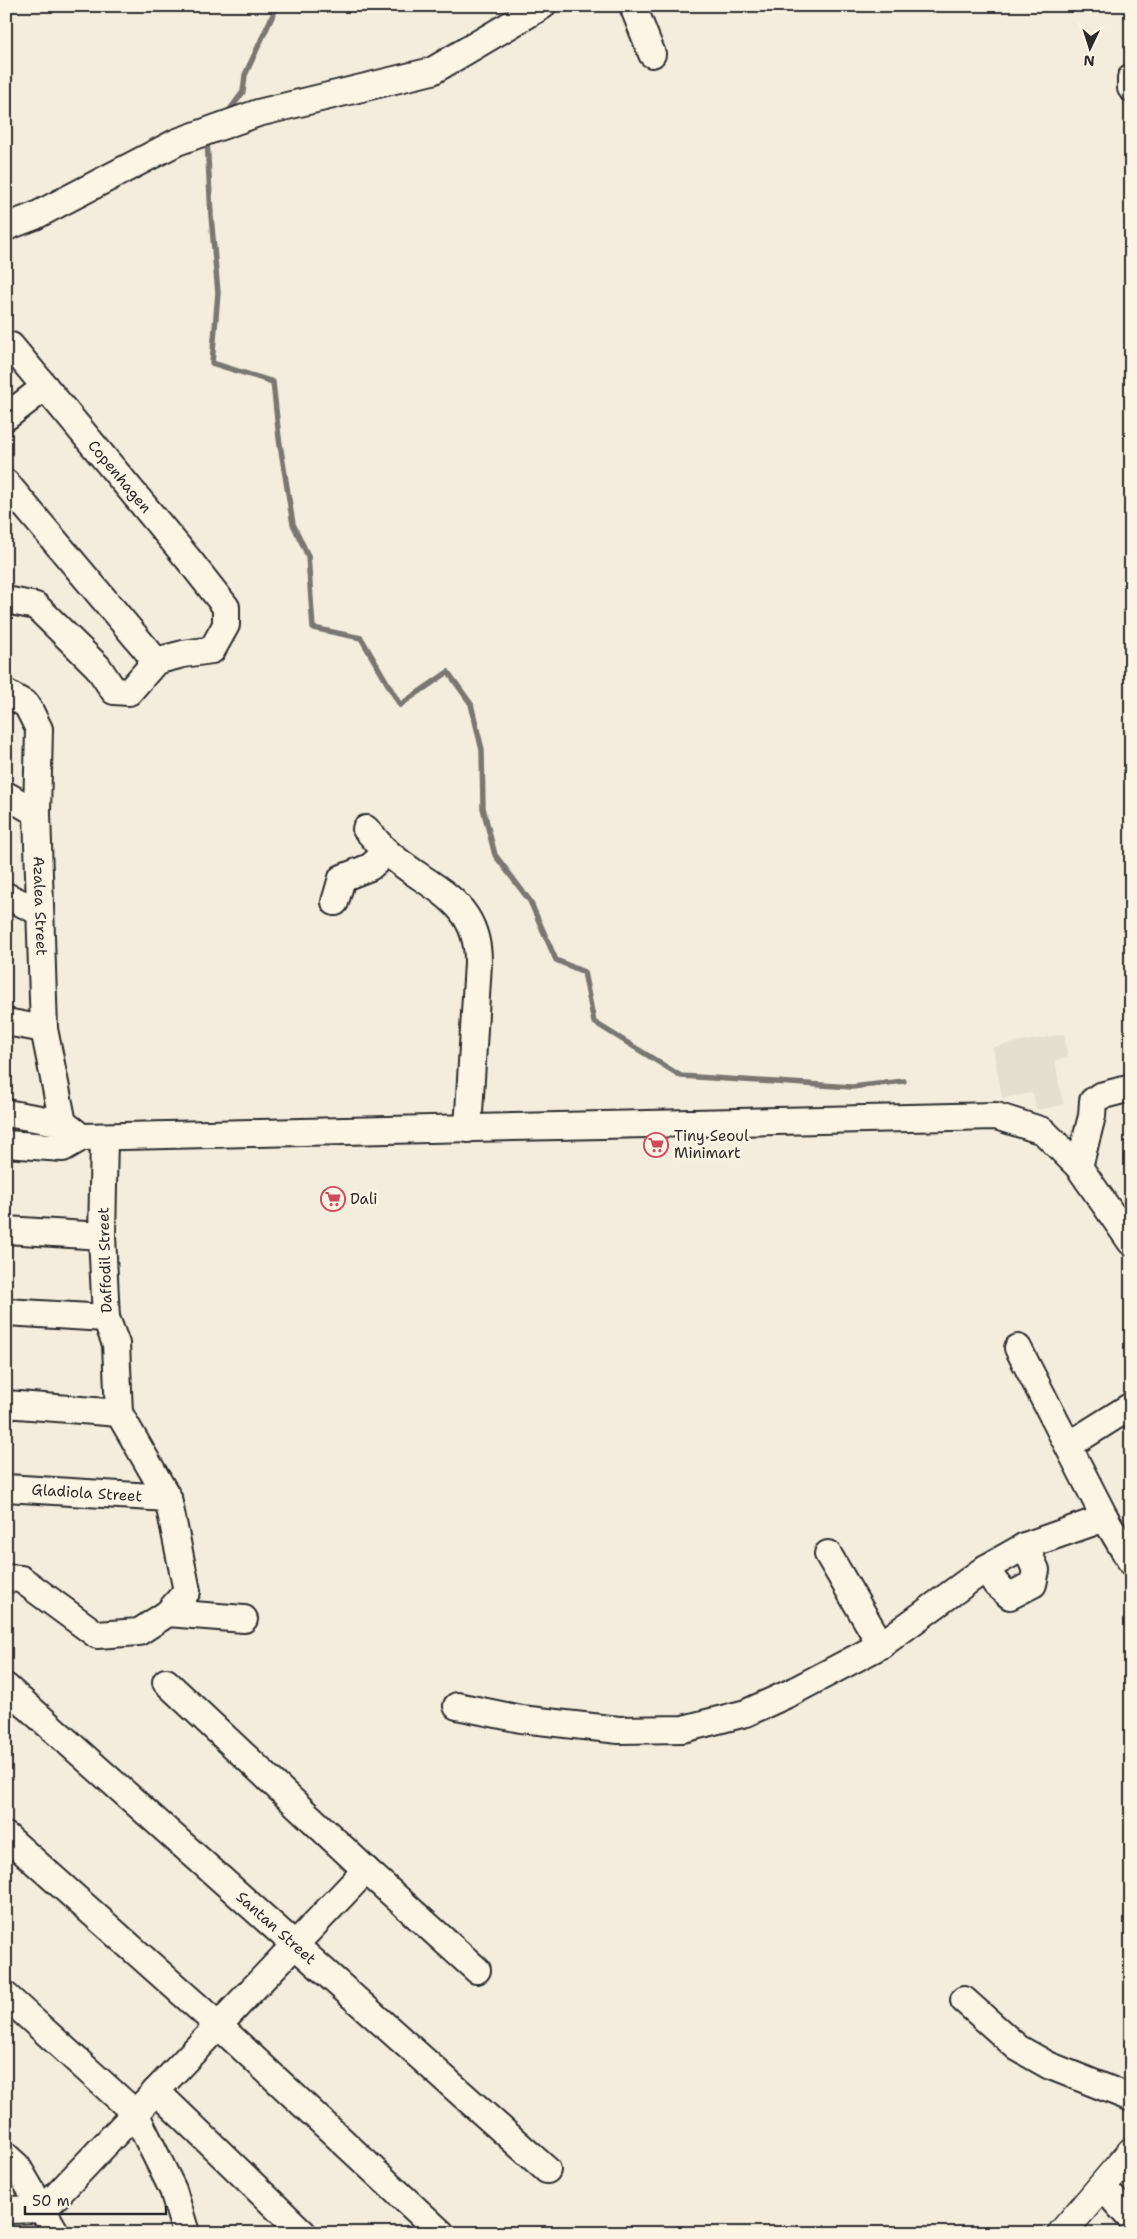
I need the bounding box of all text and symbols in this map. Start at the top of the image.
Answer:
north arrow [1064,22,1114,72]
text: N [1083,52,1095,70]
street label: Copenhagen [84,436,156,517]
street label: Azalea Street [28,856,52,956]
place label: Tiny Seoul Minimart [674,1126,749,1163]
supermarket icon: Tiny Seoul Minimart [643,1132,669,1158]
supermarket icon: Dali [320,1186,346,1212]
place label: Dali [350,1189,378,1209]
street label: Daffodil Street [93,1207,117,1313]
street label: Gladiola Street [31,1480,143,1506]
street label: Santan Street [232,1887,320,1969]
scale bar [25,2184,166,2216]
text: 50 m [32,2191,70,2211]

